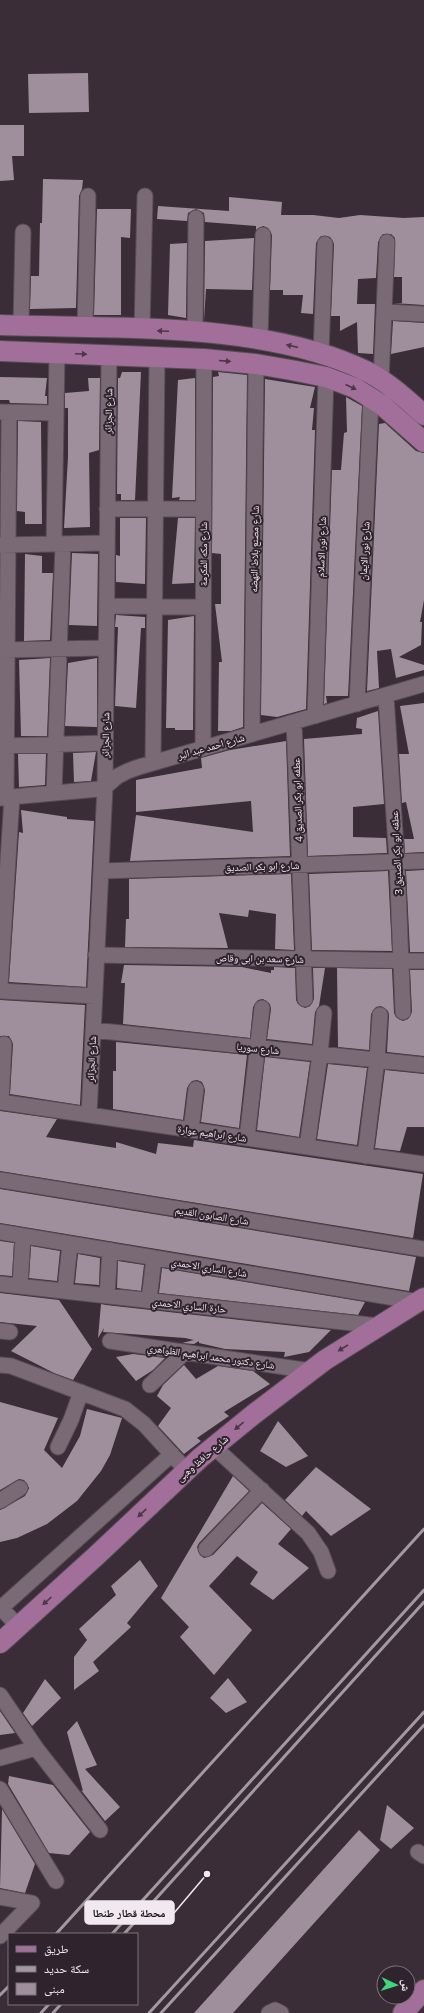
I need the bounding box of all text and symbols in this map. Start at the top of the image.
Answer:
one-way arrow [157,327,169,334]
one-way arrow [286,343,298,349]
one-way arrow [75,351,87,358]
one-way arrow [219,358,231,364]
one-way arrow [346,384,357,390]
street label: شارع الجزائر [102,387,115,435]
street label: شارع مصنع بلاط النهضه [247,505,262,593]
street label: شارع نور الاسلام [314,516,330,578]
street label: شارع مكه المكرمة [197,521,210,586]
street label: شارع نور الايمان [356,521,373,581]
street label: شارع الجزائر [99,711,112,759]
street label: شارع احمد عبد البر [175,731,246,762]
street label: عطفه ابو بكر الصديق 4 [290,758,305,842]
street label: عطفه ابو بكر الصديق 3 [388,811,405,895]
street label: شارع ابو بكر الصديق [224,859,300,874]
street label: شارع سعد بن ابى وقاص [216,951,304,966]
street label: شارع الجزائر [84,1035,99,1083]
street label: شارع سوريا [236,1040,280,1057]
street label: شارع ابراهيم عوارة [176,1122,248,1146]
street label: شارع الصابون القديم [174,1203,250,1229]
street label: شارع الساري الاحمدي [170,1255,248,1282]
street label: حارة الساري الاحمدي [151,1295,227,1317]
street label: شارع دكتور محمد ابراهيم الظواهري [146,1341,276,1373]
one-way arrow [337,1345,349,1352]
one-way arrow [234,1421,244,1430]
street label: شارع حافظ وهبى [174,1432,231,1484]
one-way arrow [137,1508,148,1517]
one-way arrow [41,1596,52,1605]
callout: محطة قطار طنطا [85,1901,174,1924]
text: محطة قطار طنطا [93,1906,165,1920]
legend [8,1933,138,2005]
text: طريق [44,1941,69,1956]
text: سكة حديد [44,1961,89,1976]
north arrow [376,1965,416,2005]
text: ش [398,1979,413,1992]
text: مبنى [44,1981,65,1996]

